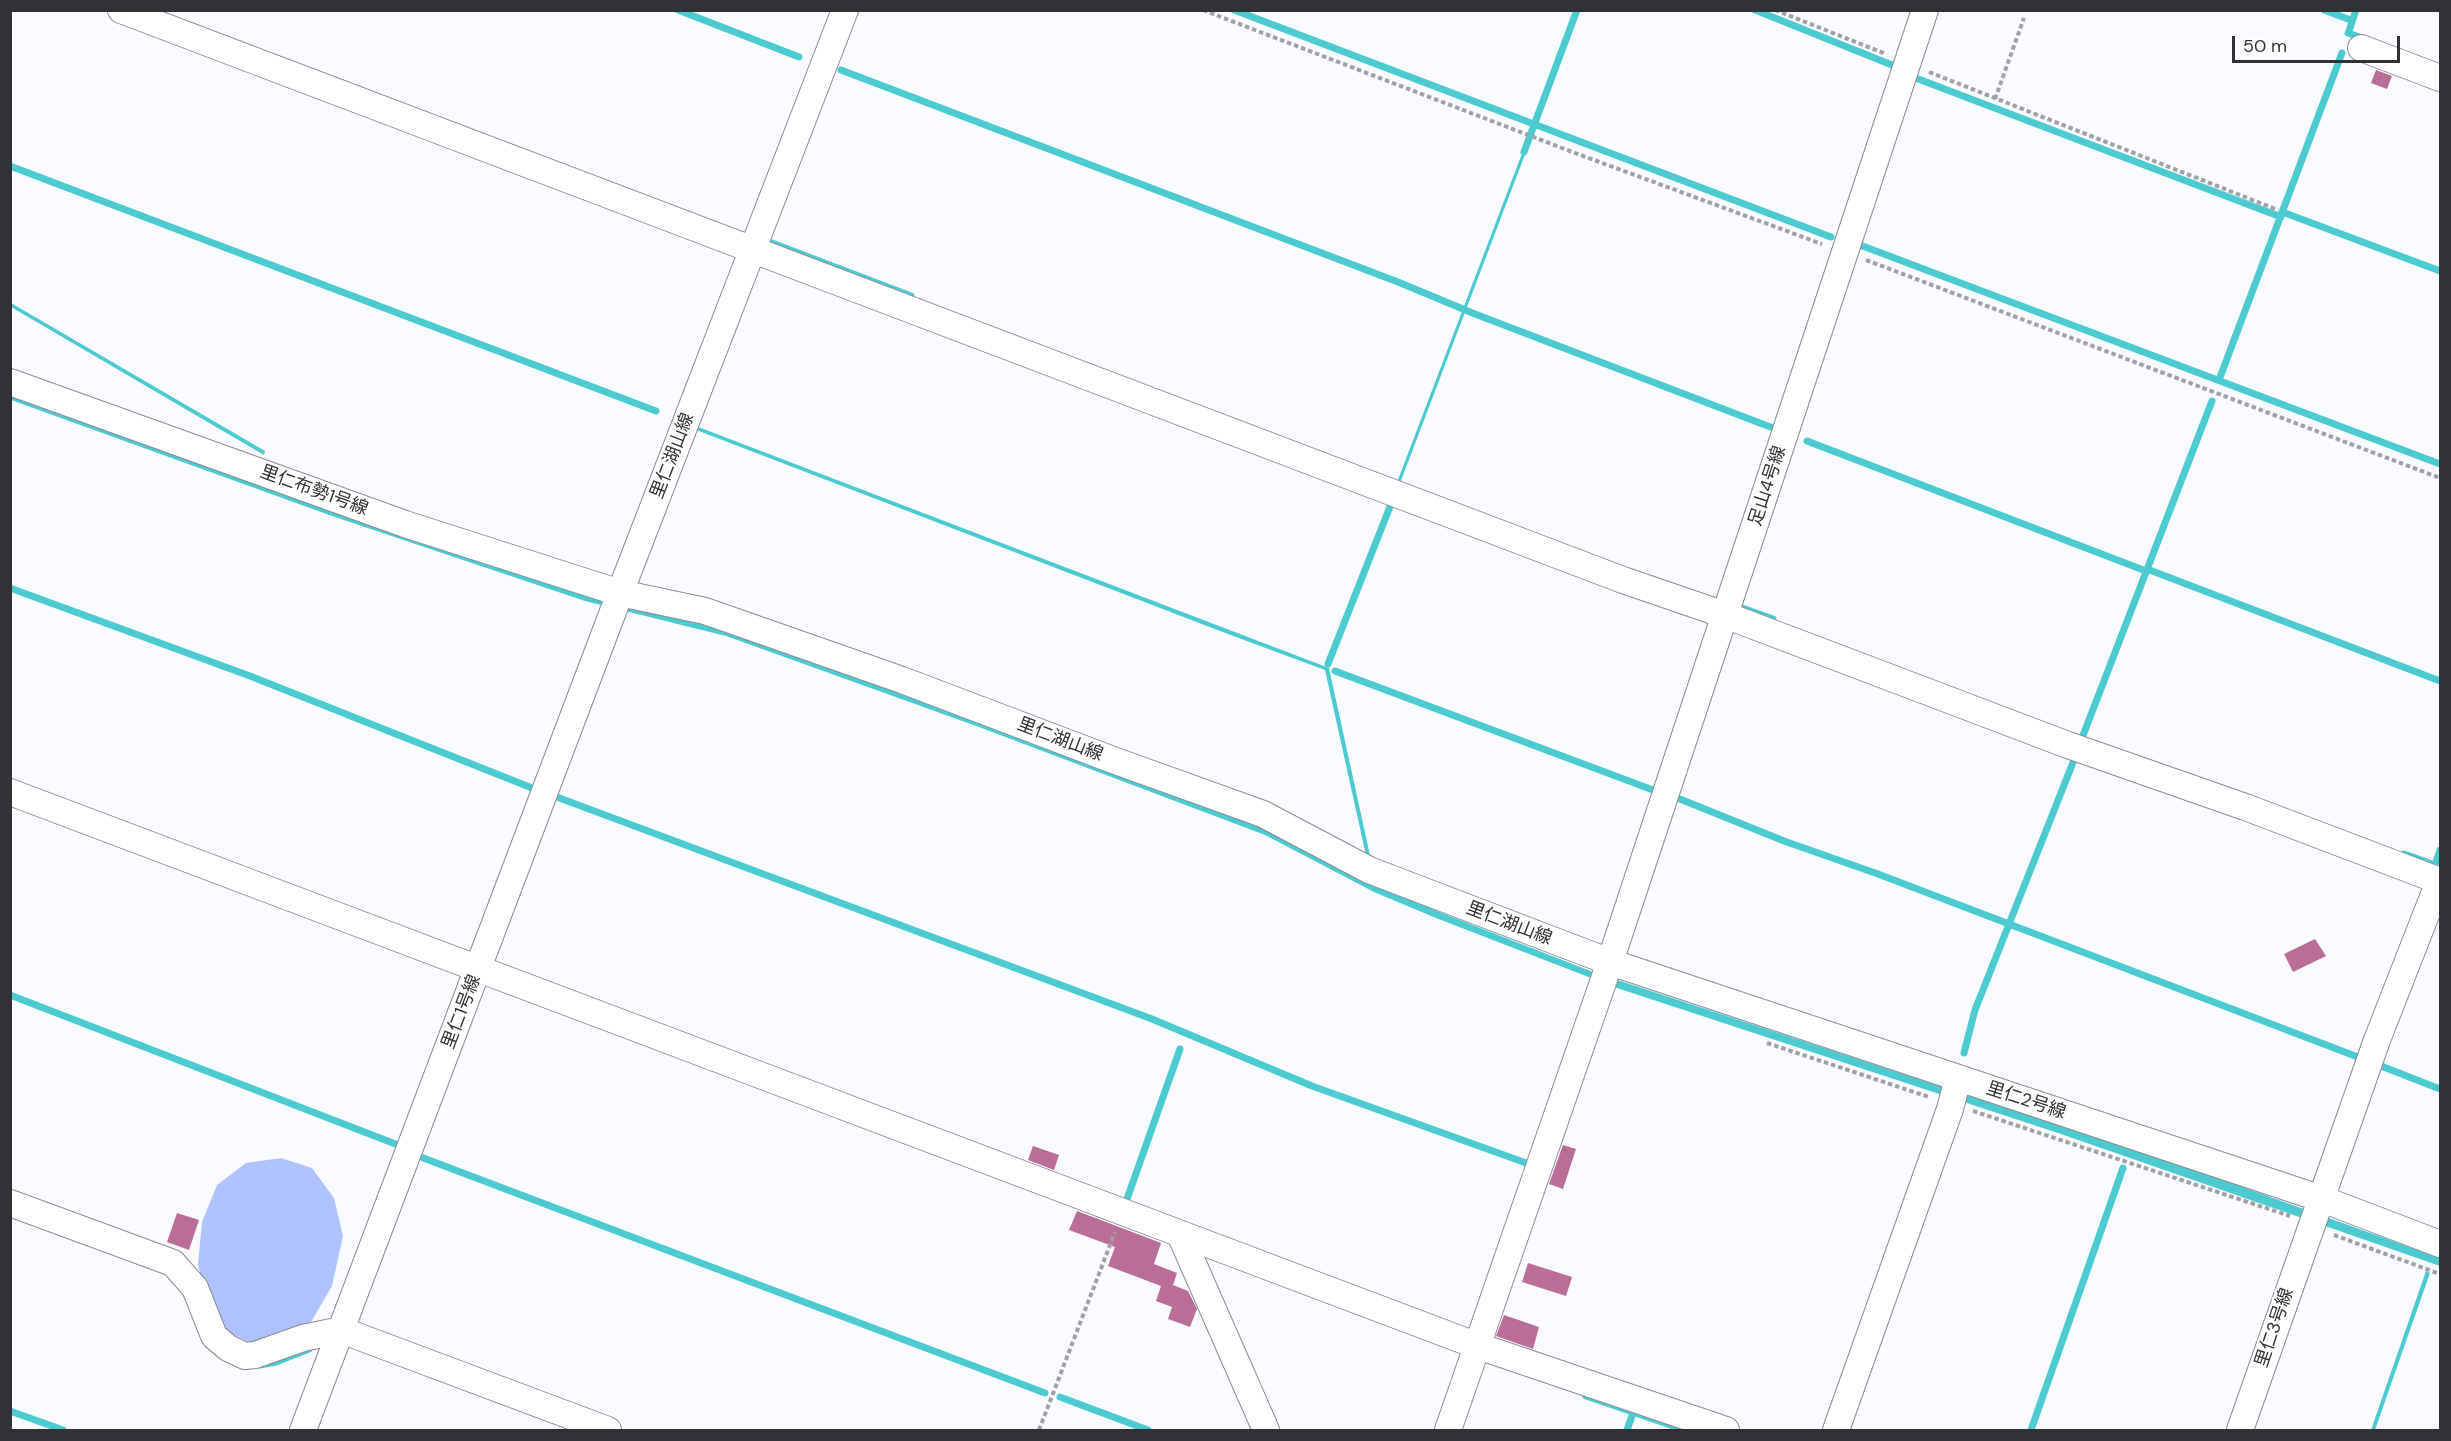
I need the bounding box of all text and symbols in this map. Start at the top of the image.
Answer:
scale bar [2235,24,2403,62]
text: 50 m [2243,34,2287,58]
street label: 里仁湖山線 [647,410,699,502]
street label: 足山4号線 [1745,443,1791,529]
street label: 里仁布勢1号線 [257,461,371,521]
street label: 里仁湖山線 [1014,714,1106,766]
street label: 里仁湖山線 [1463,898,1555,950]
street label: 里仁1号線 [438,972,486,1052]
street label: 里仁2号線 [1983,1078,2069,1124]
street label: 里仁3号線 [2251,1285,2299,1371]

